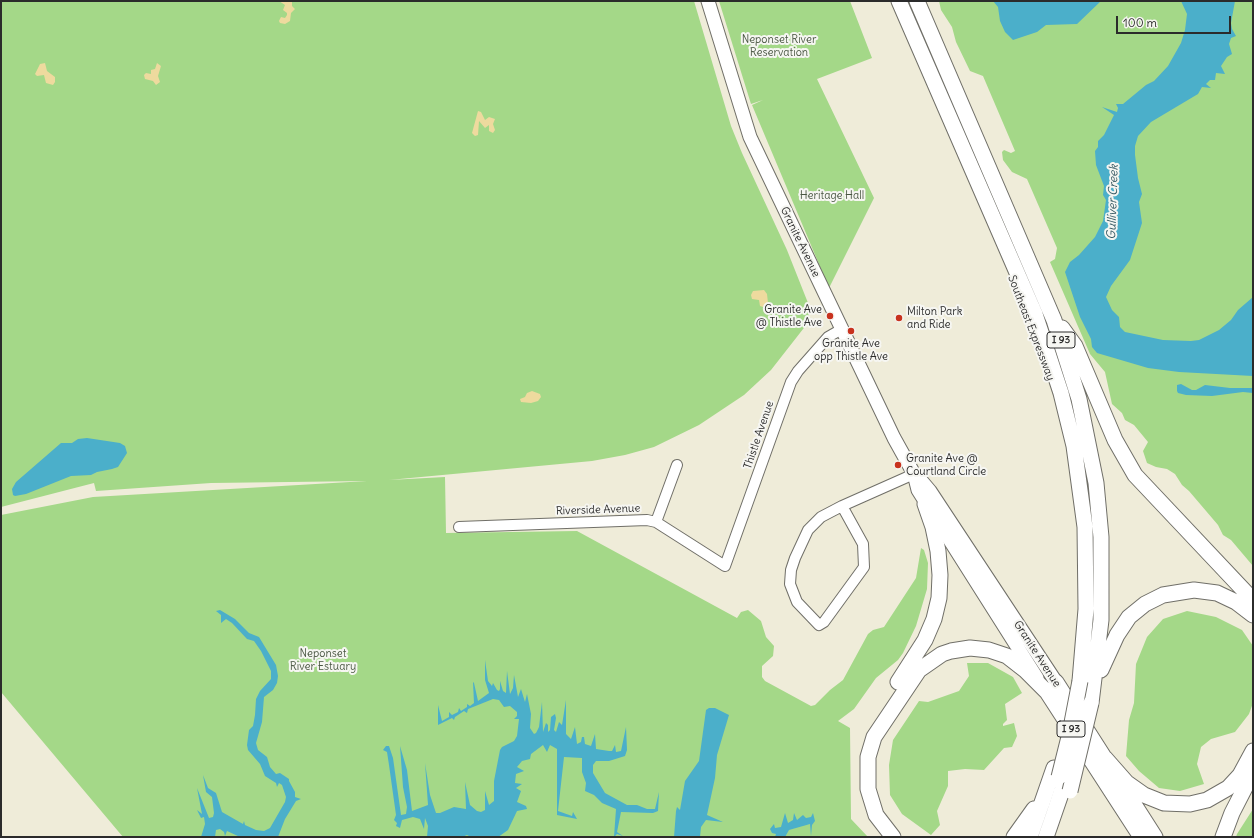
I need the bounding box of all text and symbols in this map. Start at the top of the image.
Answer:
scale bar [1118,8,1233,34]
text: 100 m [1123,15,1157,30]
park label: Neponset River Reservation [742,33,816,59]
water label: Gulliver Creek [1104,164,1122,240]
park label: Heritage Hall [800,189,864,203]
street label: Granite Avenue [777,205,823,279]
street label: Southeast Expressway [1005,274,1057,382]
place label: Granite Ave @ Thistle Ave [756,303,822,329]
place label: Milton Park and Ride [907,305,962,331]
marker: Granite Ave @ Thistle Ave [825,311,835,321]
marker: Milton Park and Ride [894,313,904,323]
marker: Granite Ave opp Thistle Ave [846,326,856,336]
road number: I 93 [1047,332,1075,348]
place label: Granite Ave opp Thistle Ave [814,337,888,363]
street label: Thistle Avenue [741,399,777,471]
place label: Granite Ave @ Courtland Circle [906,452,986,478]
marker: Granite Ave @ Courtland Circle [893,460,903,470]
street label: Riverside Avenue [556,502,640,518]
street label: Granite Avenue [1011,618,1063,690]
park label: Neponset River Estuary [290,647,356,673]
road number: I 93 [1057,721,1085,737]

